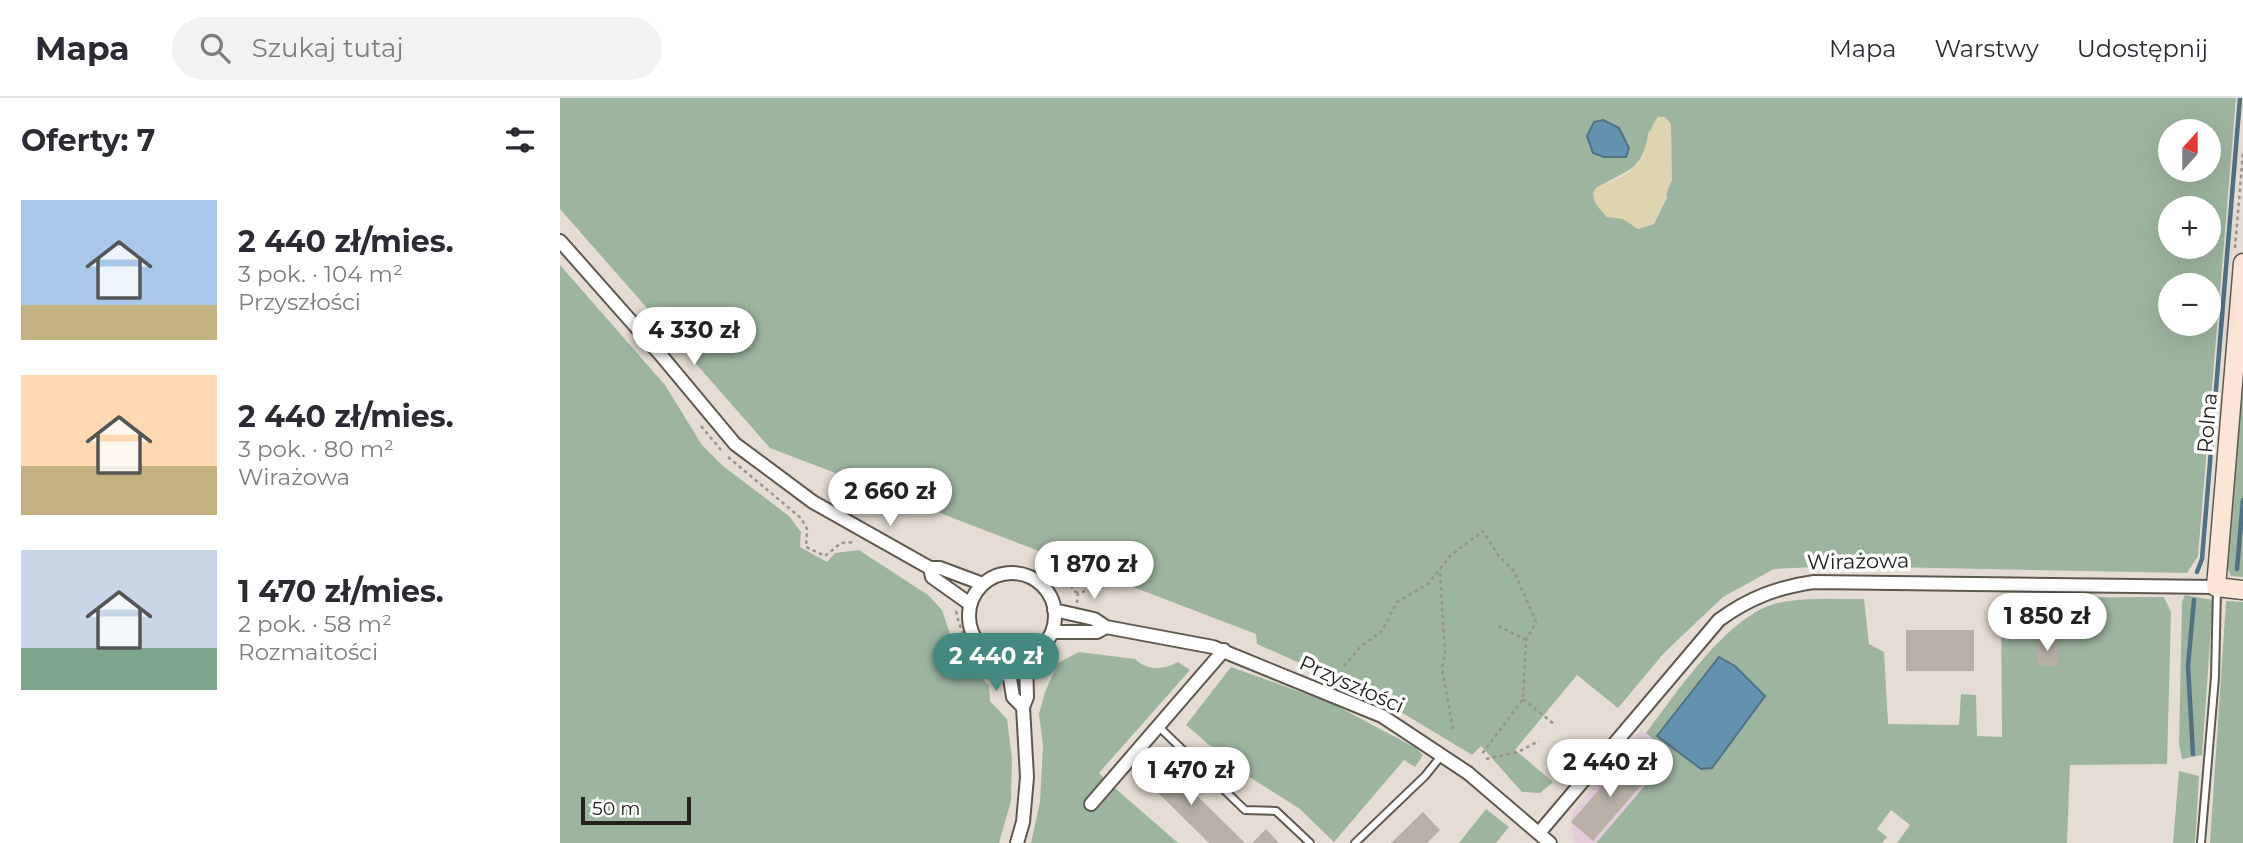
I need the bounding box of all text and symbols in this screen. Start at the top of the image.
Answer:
search box [172,17,662,80]
text: Mapa [35,28,130,68]
icon: search [196,29,234,67]
text: Szukaj tutaj [252,32,404,64]
text: Mapa [1829,34,1896,63]
text: Warstwy [1934,34,2039,63]
text: Udostępnij [2077,34,2208,63]
north arrow [2158,119,2221,182]
map controls [2158,119,2221,336]
icon: filters [501,121,539,159]
text: Oferty: 7 [21,122,155,159]
button: + [2158,196,2221,259]
text: 2 440 zł/mies. [238,223,454,260]
icon: home [77,228,161,312]
text: 3 pok. · 104 m² [238,260,403,288]
button: − [2158,273,2221,336]
text: Przyszłości [238,288,361,316]
pin: 4 330 zł [622,308,766,367]
text: 4 330 zł [648,316,740,344]
street label: Rolna [2192,392,2222,454]
text: 2 440 zł/mies. [238,398,454,435]
icon: home [77,403,161,487]
text: 3 pok. · 80 m² [238,435,394,463]
text: Wirażowa [238,463,350,491]
pin: 2 660 zł [818,468,962,528]
text: 2 660 zł [844,477,936,505]
pin: 1 870 zł [1022,542,1166,601]
street label: Wirażowa [1807,548,1909,574]
text: 1 870 zł [1051,550,1137,578]
text: 1 470 zł/mies. [238,573,444,610]
icon: home [77,578,161,662]
pin: 1 850 zł [1975,594,2119,653]
text: 1 850 zł [2004,602,2090,630]
text: 2 pok. · 58 m² [238,610,392,638]
pin: 2 440 zł [924,634,1068,693]
text: Rozmaitości [238,638,378,666]
text: 2 440 zł [949,642,1043,670]
street label: Przyszłości [1296,650,1408,718]
pin: 2 440 zł [1538,740,1682,799]
pin: 1 470 zł [1119,748,1263,807]
text: 2 440 zł [1563,748,1657,776]
text: 1 470 zł [1148,756,1234,784]
scale bar [581,794,691,826]
text: 50 m [592,797,640,820]

